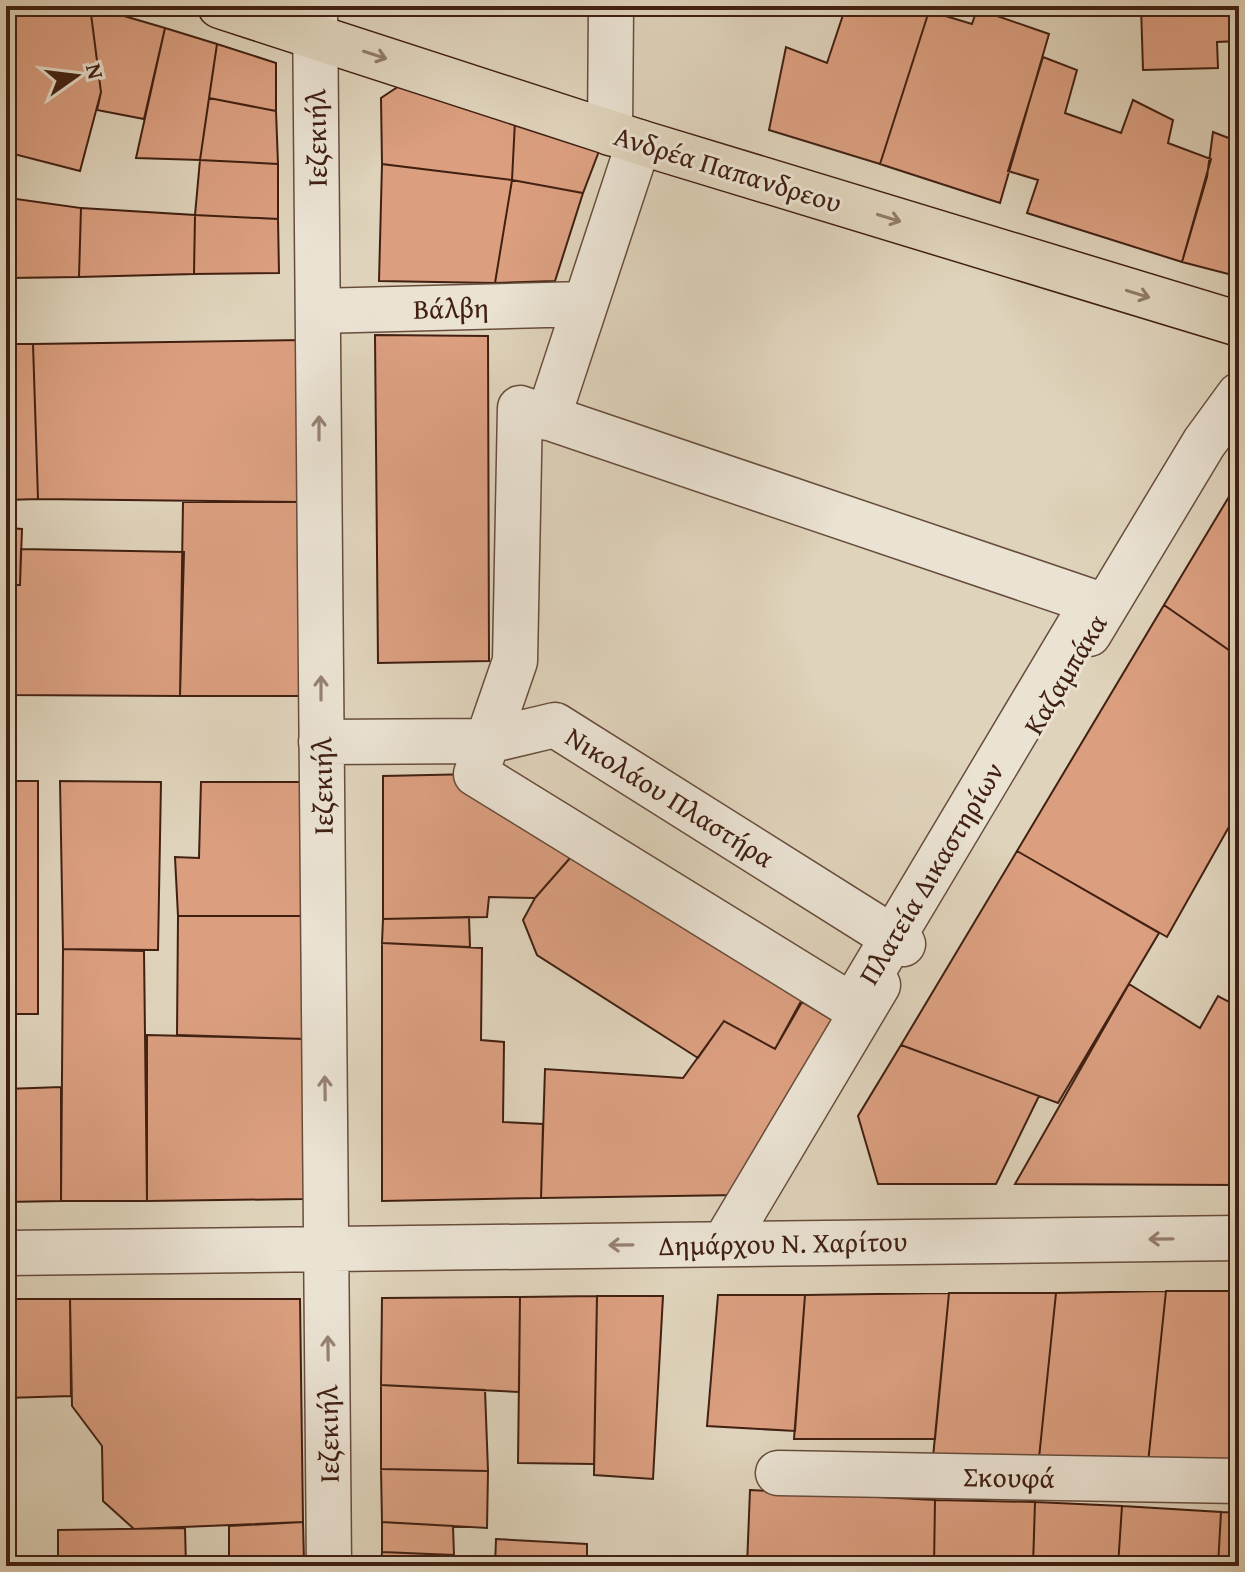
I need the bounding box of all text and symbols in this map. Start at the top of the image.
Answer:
north arrow [36,36,116,116]
one-way arrow [362,48,387,63]
text: N [78,60,113,82]
street label: Ιεζεκιήλ [294,88,337,187]
street label: Ανδρέα Παπανδρεου [609,114,847,223]
one-way arrow [876,211,902,226]
street label: Βάλβη [413,286,489,329]
one-way arrow [1125,288,1150,302]
one-way arrow [311,415,327,442]
street label: Καζαμπάκα [1012,606,1117,742]
one-way arrow [313,675,329,702]
street label: Νικολάου Πλαστήρα [558,716,783,877]
street label: Ιεζεκιήλ [300,736,343,835]
street label: Πλατεία Δικαστηρίων [848,754,1013,992]
one-way arrow [317,1075,333,1102]
street label: Δημάρχου Ν. Χαρίτου [658,1220,908,1265]
one-way arrow [1148,1231,1175,1246]
one-way arrow [608,1238,635,1253]
one-way arrow [320,1335,335,1362]
street label: Ιεζεκιήλ [306,1384,349,1483]
street label: Σκουφά [963,1455,1055,1498]

